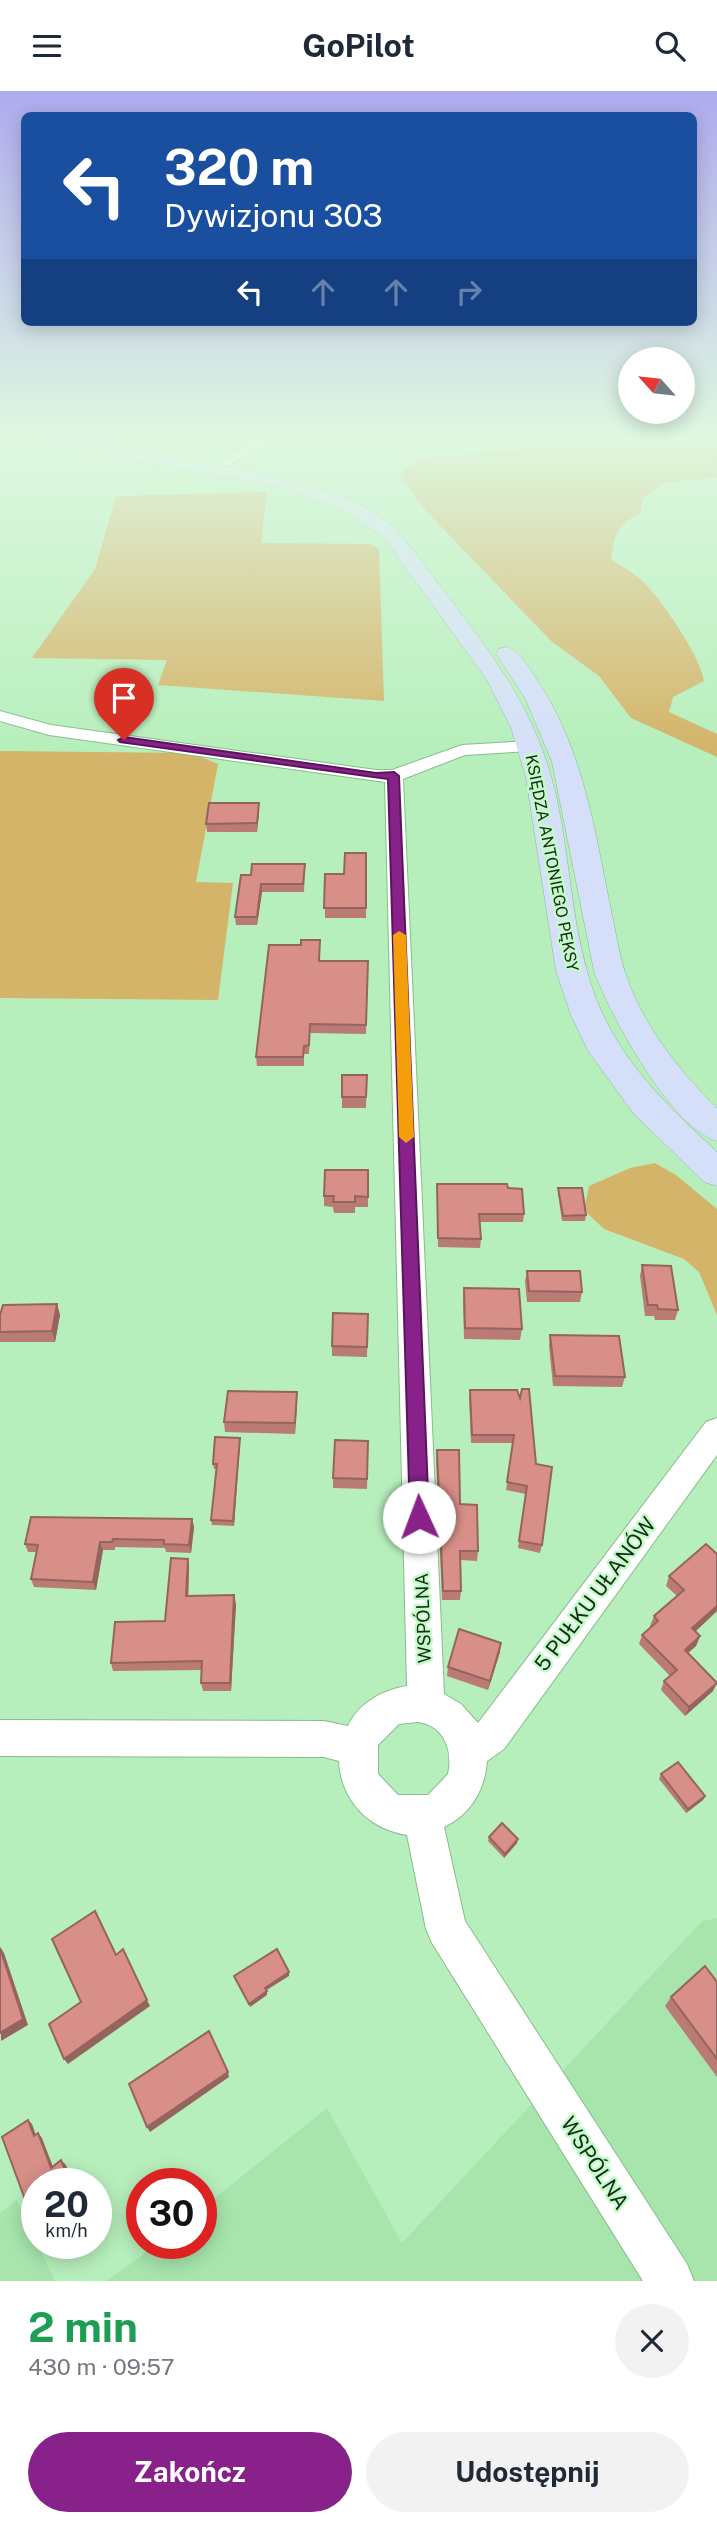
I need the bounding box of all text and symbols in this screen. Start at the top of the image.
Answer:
icon: menu [28,27,66,65]
text: GoPilot [302,27,415,64]
icon: search [651,27,689,65]
text: 320 m [164,138,314,196]
icon: left [49,140,140,231]
text: Dywizjonu 303 [164,197,383,234]
icon: left [231,273,269,311]
icon: ahead [304,273,342,311]
icon: ahead [377,273,415,311]
icon: right [450,273,488,311]
north arrow [618,347,695,423]
map controls [618,347,695,424]
pin [94,668,154,740]
icon: arrive [105,679,143,717]
street label: KSIĘDZA ANTONIEGO PĘKSY [522,753,582,973]
position arrow [382,1480,456,1554]
street label: 5 PUŁKU UŁANÓW [529,1512,661,1676]
street label: WSPÓLNA [410,1572,435,1664]
street label: WSPÓLNA [556,2112,634,2214]
speed limit sign: 30 [126,2168,217,2259]
text: 20 [44,2184,89,2225]
text: km/h [45,2220,88,2241]
text: 2 min [28,2302,138,2351]
button: close [615,2304,689,2378]
text: 430 m · 09:57 [28,2353,175,2380]
button: Zakończ [28,2432,352,2512]
button: Udostępnij [366,2432,689,2512]

